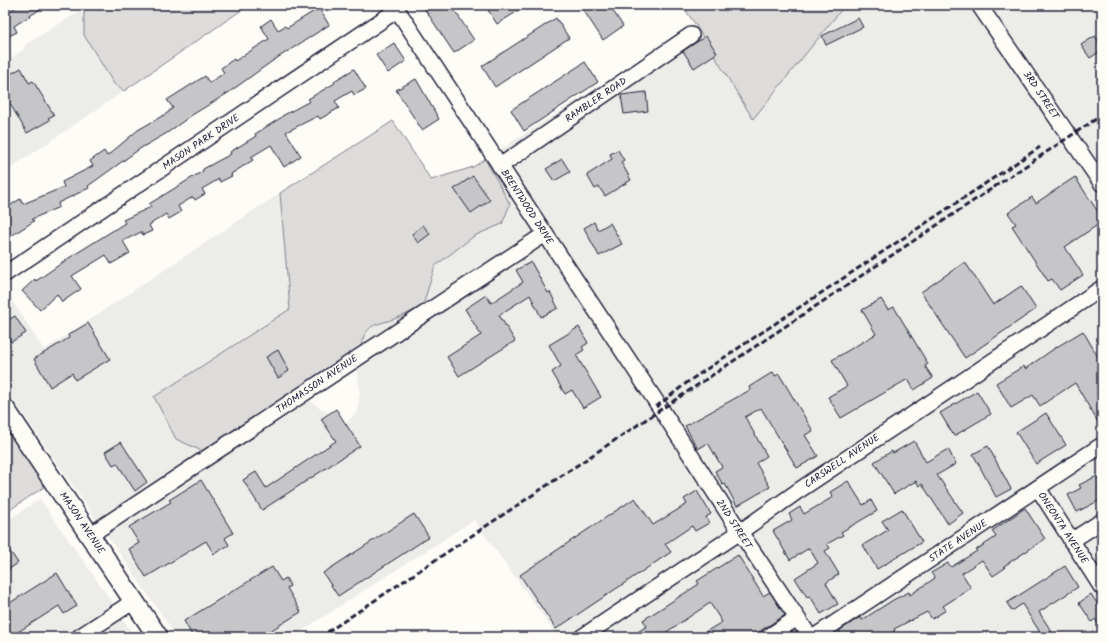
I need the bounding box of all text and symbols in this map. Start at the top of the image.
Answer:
street label: 3RD STREET [1019,67,1064,124]
street label: RAMBLER ROAD [562,73,631,127]
street label: MASON PARK DRIVE [159,110,244,174]
street label: BRENTWOOD DRIVE [497,166,558,249]
street label: THOMASSON AVENUE [273,350,362,417]
street label: CARSWELL AVENUE [801,429,884,492]
street label: MASON AVENUE [55,489,109,558]
street label: ONEONTA AVENUE [1034,489,1093,568]
street label: 2ND STREET [712,496,757,553]
street label: STATE AVENUE [925,515,992,567]

